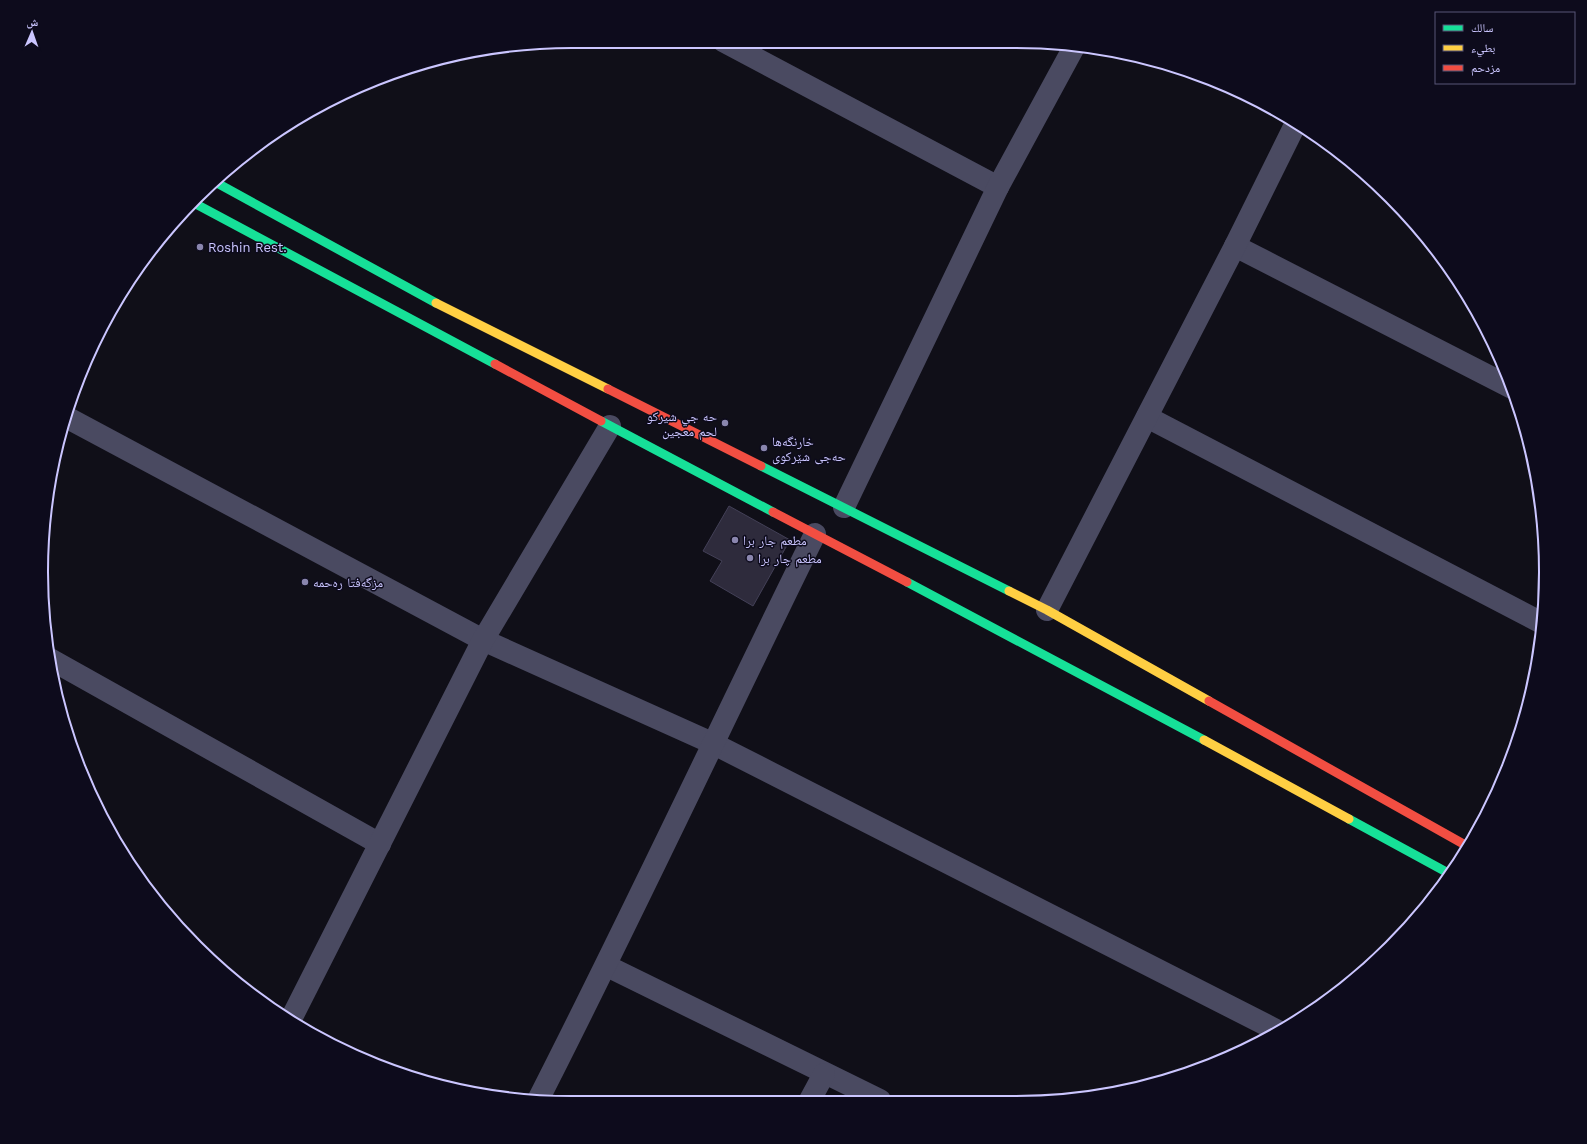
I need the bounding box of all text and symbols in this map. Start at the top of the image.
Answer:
north arrow [12,12,52,52]
legend [1435,12,1575,84]
text: ش [26,16,39,30]
text: سالك [1471,21,1493,35]
text: بطيء [1471,41,1495,58]
text: مزدحم [1471,61,1500,76]
place label: Roshin Rest. [208,240,287,255]
marker: Roshin Rest. [195,242,205,252]
place label: حه جي شيركو لحم معجين [647,409,717,440]
marker: حه جي شيركو لحم معجين [720,418,730,428]
place label: خارنگەها حەجى شێركوى [772,434,846,465]
marker: خارنگەها حەجى شێركوى [759,443,769,453]
place label: مطعم جار برا [743,533,807,549]
marker: مطعم جار برا [730,535,740,545]
place label: مطعم چار برا [758,551,822,567]
marker: مطعم چار برا [745,553,755,563]
place label: مزگەفتا رەحمە [313,575,383,591]
marker: مزگەفتا رەحمە [300,577,310,587]

